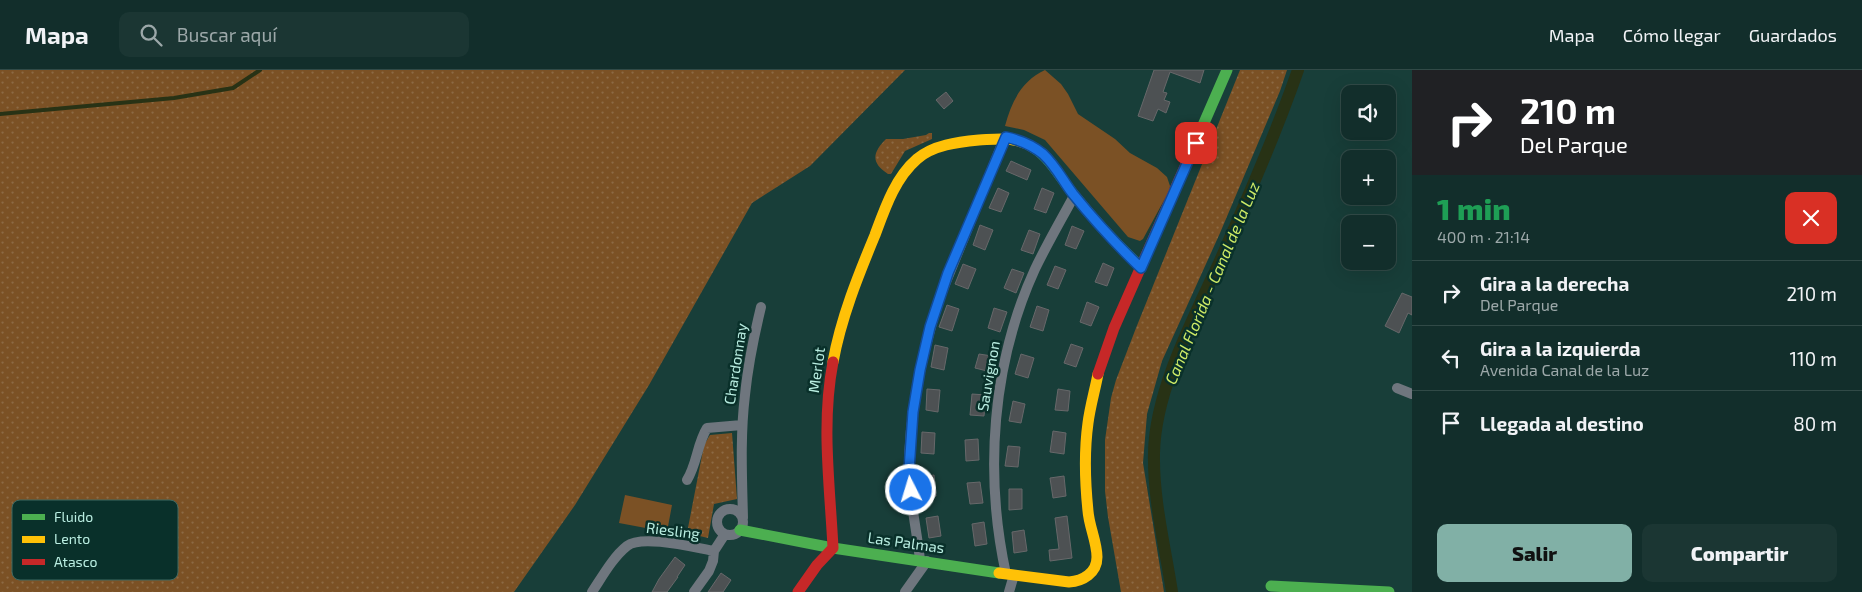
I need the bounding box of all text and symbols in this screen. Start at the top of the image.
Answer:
search box [119,12,469,57]
text: Mapa [25,20,89,49]
icon: search [137,21,165,49]
text: Buscar aquí [177,23,277,46]
text: Mapa [1549,24,1595,46]
text: Cómo llegar [1623,24,1721,46]
text: Guardados [1749,24,1837,46]
map controls [1341,85,1396,270]
button: sound [1341,85,1396,140]
text: 210 m [1520,89,1616,131]
icon: right [1437,90,1502,155]
pin [1175,122,1217,164]
icon: arrive [1182,129,1210,157]
text: Del Parque [1520,131,1628,157]
button: + [1341,150,1396,205]
water label: Canal Florida - Canal de la Luz [1160,179,1263,387]
text: 1 min [1437,190,1511,226]
button: close [1785,192,1837,244]
button: − [1341,215,1396,270]
text: 400 m · 21:14 [1437,227,1530,246]
text: Gira a la derecha [1480,272,1629,295]
icon: right [1437,279,1465,307]
text: 210 m [1786,282,1837,305]
text: Del Parque [1480,295,1558,314]
street label: Chardonnay [720,322,750,406]
text: Gira a la izquierda [1480,337,1641,360]
street label: Sauvignon [973,339,1003,412]
icon: left [1437,344,1465,372]
street label: Merlot [804,346,828,394]
text: 110 m [1790,347,1837,370]
text: Avenida Canal de la Luz [1480,360,1649,379]
icon: arrive [1437,409,1465,437]
text: Llegada al destino [1480,412,1644,435]
text: 80 m [1793,412,1837,435]
position arrow [884,463,936,515]
legend [12,500,178,580]
text: Fluido [54,508,93,525]
street label: Riesling [645,518,702,542]
button: Salir [1437,524,1632,582]
button: Compartir [1642,524,1837,582]
street label: Las Palmas [867,528,946,556]
text: Lento [54,530,90,547]
text: Atasco [54,553,97,570]

